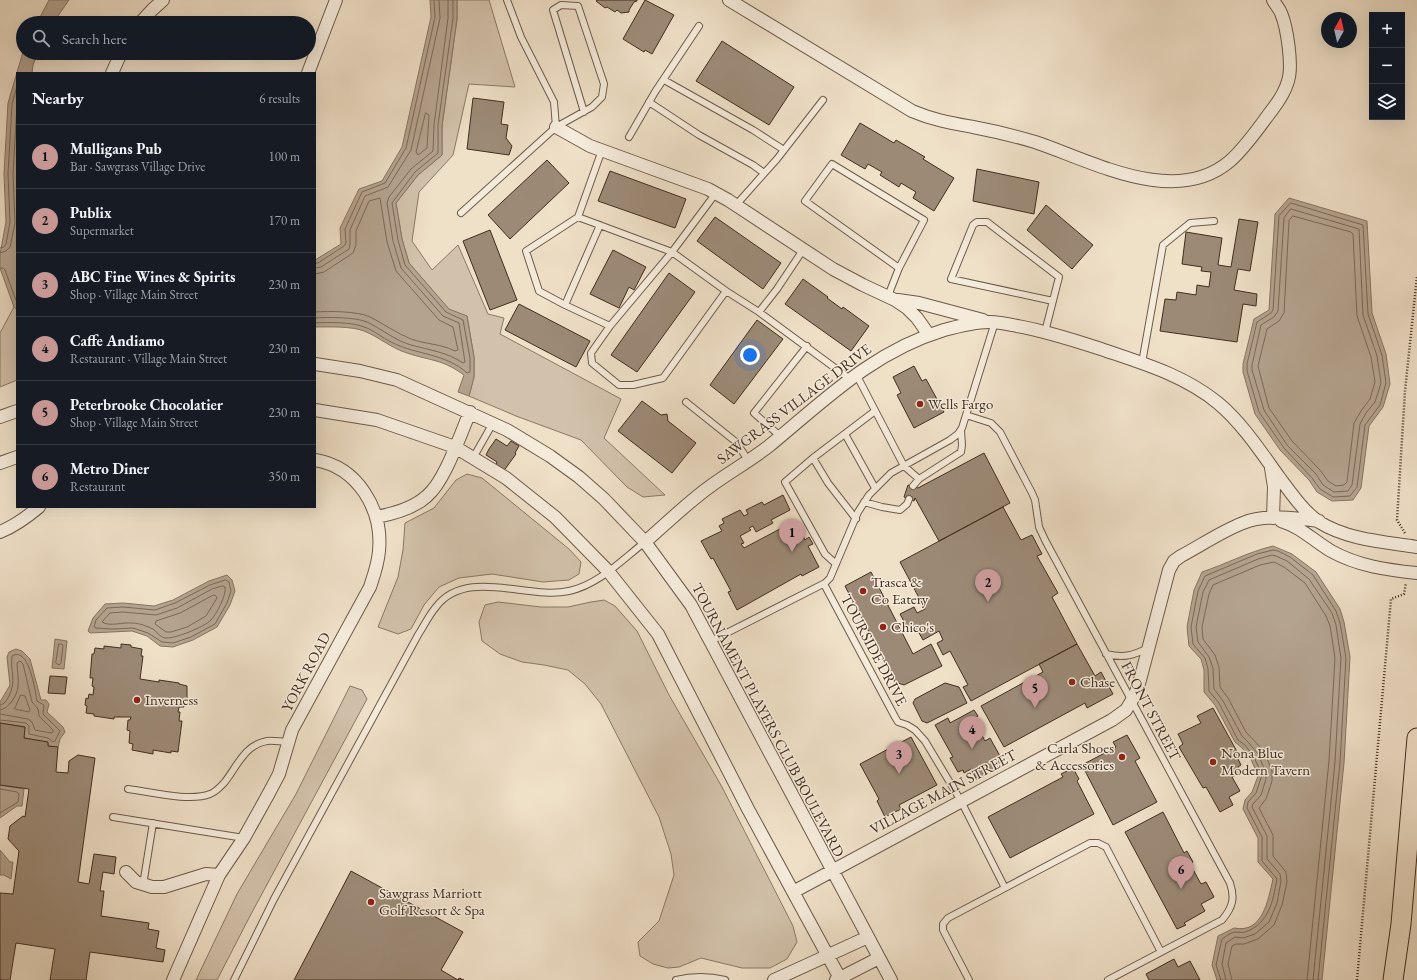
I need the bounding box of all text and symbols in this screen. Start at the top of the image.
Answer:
north arrow [1321,12,1357,48]
map controls [1369,12,1405,120]
button: + [1369,12,1405,48]
search box [16,16,316,60]
icon: search [30,27,52,49]
text: Search here [62,29,127,48]
button: − [1369,48,1405,84]
button: layers [1369,84,1405,120]
text: Nearby [32,87,84,109]
text: 6 results [259,90,300,107]
text: Mulligans Pub [70,139,162,158]
text: 1 [42,148,48,165]
text: 100 m [269,148,300,165]
text: Bar · Sawgrass Village Drive [70,158,205,175]
text: Publix [70,203,112,222]
text: 2 [42,212,48,229]
text: 170 m [269,212,300,229]
text: Supermarket [70,222,134,239]
text: ABC Fine Wines & Spirits [70,267,235,286]
text: 3 [42,276,48,293]
text: 230 m [269,276,300,293]
text: Shop · Village Main Street [70,286,198,303]
text: Caffe Andiamo [70,331,165,350]
street label: SAWGRASS VILLAGE DRIVE [713,339,875,468]
text: 4 [42,340,48,357]
text: 230 m [269,340,300,357]
your location [740,345,760,365]
text: Restaurant · Village Main Street [70,350,227,367]
place label: Wells Fargo [928,394,993,413]
text: Peterbrooke Chocolatier [70,395,223,414]
marker: Wells Fargo [915,399,925,409]
text: 5 [42,404,48,421]
text: 230 m [269,404,300,421]
text: Shop · Village Main Street [70,414,198,431]
text: Metro Diner [70,459,149,478]
text: 6 [42,468,48,485]
text: 350 m [269,468,300,485]
text: Restaurant [70,478,125,495]
pin: 1 [779,519,805,552]
pin: 2 [975,569,1001,602]
place label: Trasca & Co Eatery [871,572,929,608]
street label: TOURNAMENT PLAYERS CLUB BOULEVARD [688,580,849,860]
marker: Trasca & Co Eatery [858,586,868,596]
street label: TOURSIDE DRIVE [837,591,912,709]
place label: Chico's [891,617,934,636]
marker: Chico's [878,622,888,632]
street label: YORK ROAD [277,629,334,715]
street label: FRONT STREET [1117,658,1186,764]
place label: Chase [1080,672,1115,691]
pin: 5 [1022,675,1048,708]
marker: Chase [1067,677,1077,687]
place label: Inverness [145,690,198,709]
marker: Inverness [132,695,142,705]
pin: 4 [959,716,985,749]
place label: Carla Shoes & Accessories [1035,738,1114,774]
pin: 3 [886,741,912,774]
place label: Nona Blue Modern Tavern [1221,743,1310,779]
street label: VILLAGE MAIN STREET [866,744,1020,838]
marker: Carla Shoes & Accessories [1117,752,1127,762]
marker: Nona Blue Modern Tavern [1208,757,1218,767]
pin: 6 [1168,856,1194,889]
place label: Sawgrass Marriott Golf Resort & Spa [379,883,485,919]
marker: Sawgrass Marriott Golf Resort & Spa [366,897,376,907]

